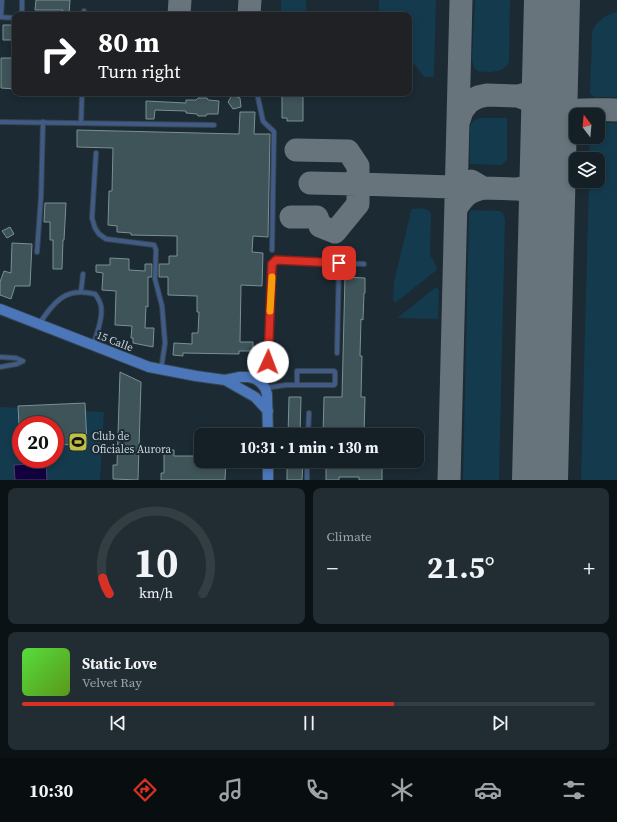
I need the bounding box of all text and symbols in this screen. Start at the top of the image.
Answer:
text: 80 m [98,23,160,61]
icon: right [32,28,84,80]
text: Turn right [98,59,180,84]
north arrow [569,108,605,144]
map controls [569,108,605,188]
button: layers [569,152,605,188]
pin [322,246,356,280]
icon: arrive [328,252,350,274]
street label: 15 Calle [94,328,136,355]
position arrow [247,341,289,383]
speed limit sign: 20 [12,416,64,468]
place label: Club de Oficiales Aurora [92,429,172,457]
sports icon: Club de Oficiales Aurora [67,431,89,453]
text: 10:31 · 1 min · 130 m [240,437,379,458]
text: Climate [327,528,372,545]
text: 10 [134,534,179,591]
text: 21.5° [427,547,495,588]
text: − [327,553,338,583]
text: + [583,553,595,583]
text: km/h [139,583,174,603]
text: Static Love [82,653,157,674]
text: Velvet Ray [82,674,142,691]
icon: previous [107,712,129,734]
icon: pause [298,712,320,734]
icon: next [489,712,511,734]
icon: directions [131,776,159,804]
icon: music [217,776,245,804]
icon: phone [303,776,331,804]
icon: climate [388,776,416,804]
icon: car [474,776,502,804]
icon: filters [560,776,588,804]
text: 10:30 [29,778,73,803]

